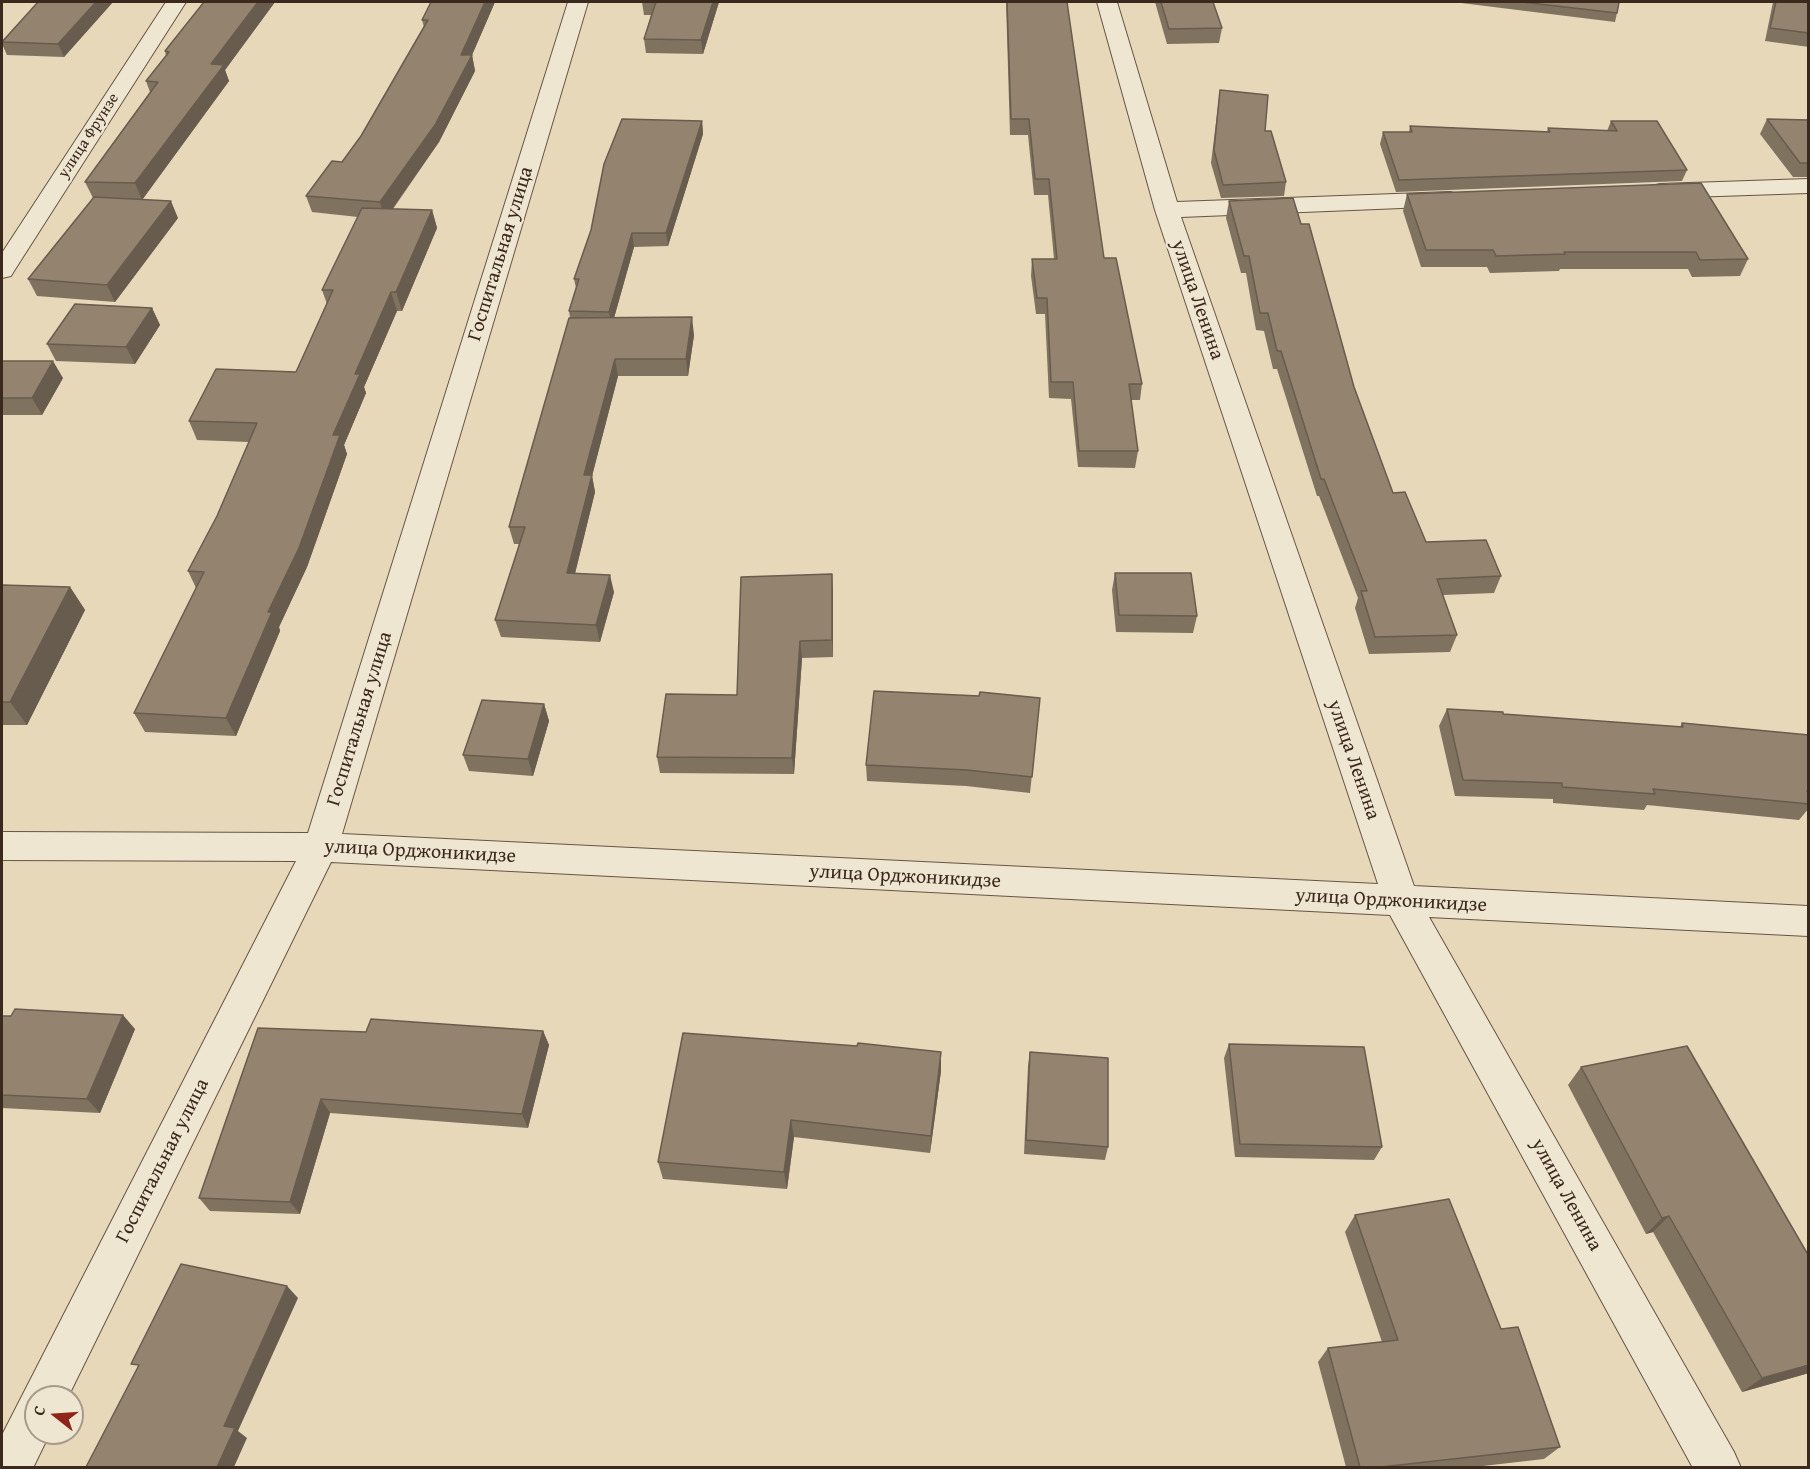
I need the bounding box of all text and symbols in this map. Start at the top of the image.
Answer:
street label: улица Фрунзе [54,90,124,182]
street label: Госпитальная улица [463,164,539,344]
street label: улица Ленина [1165,237,1229,363]
street label: Госпитальная улица [322,629,398,809]
street label: улица Ленина [1321,697,1385,823]
street label: улица Орджоникидзе [324,835,516,869]
street label: улица Орджоникидзе [809,860,1001,894]
street label: улица Орджоникидзе [1295,884,1487,918]
street label: Госпитальная улица [111,1075,215,1247]
street label: улица Ленина [1525,1134,1607,1256]
north arrow [24,1385,84,1445]
text: С [26,1402,51,1418]

